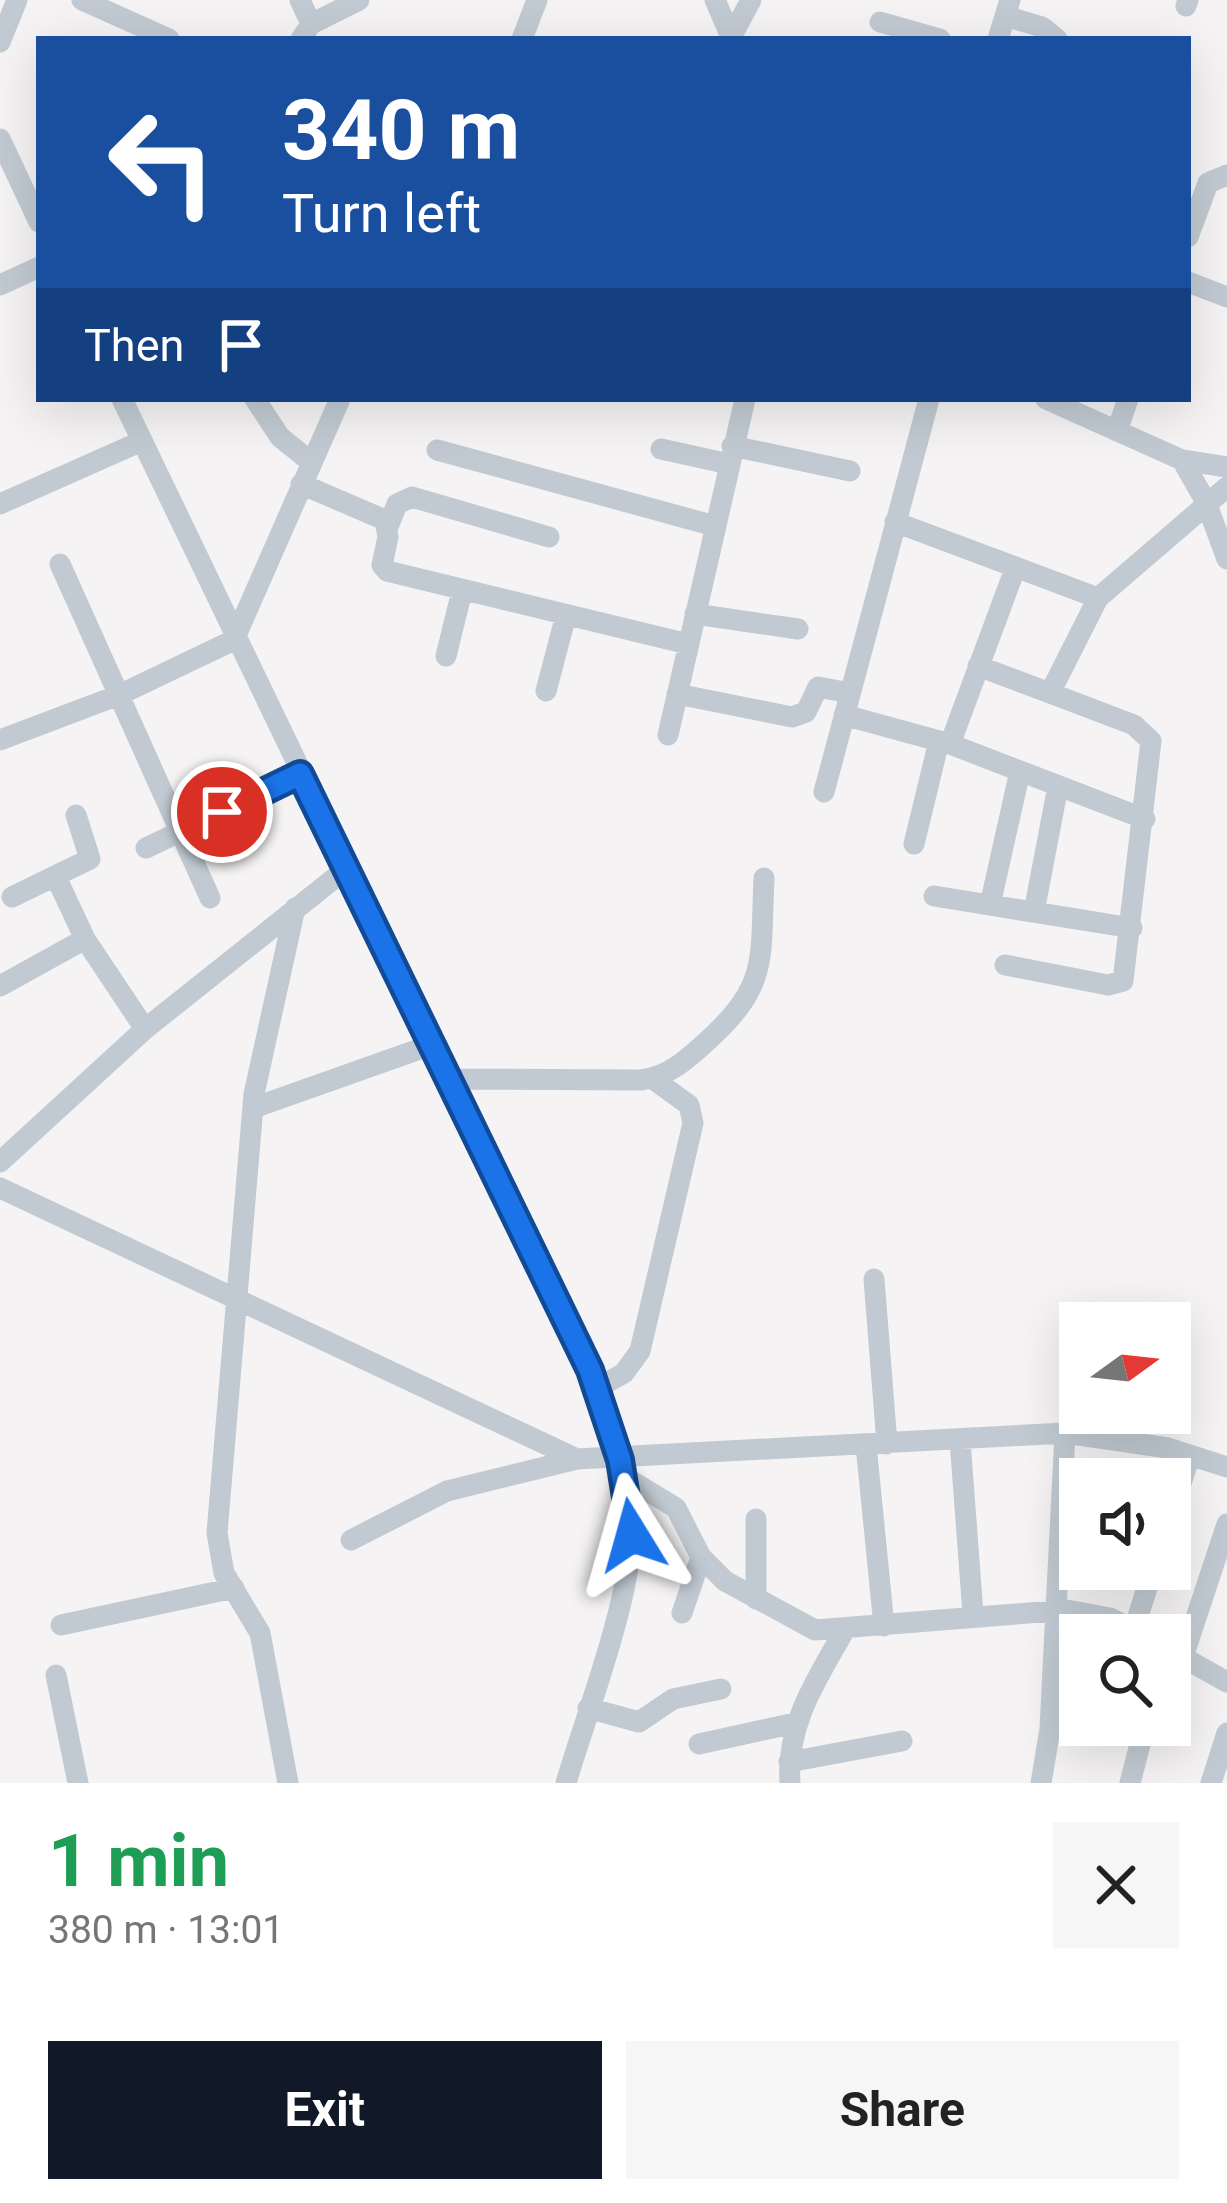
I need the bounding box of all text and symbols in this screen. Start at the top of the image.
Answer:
text: 340 m [282,81,520,180]
icon: left [84,84,240,240]
text: Turn left [282,182,481,245]
icon: arrive [208,312,274,378]
text: Then [84,319,184,372]
pin [171,761,273,863]
icon: arrive [189,779,255,845]
north arrow [1059,1302,1191,1434]
map controls [1059,1302,1191,1746]
button: sound [1059,1458,1191,1590]
position arrow [569,1472,695,1598]
button: search [1059,1614,1191,1746]
text: 1 min [48,1819,229,1904]
button: close [1053,1822,1179,1948]
text: 380 m · 13:01 [48,1907,284,1953]
button: Exit [48,2041,602,2179]
button: Share [626,2041,1179,2179]

